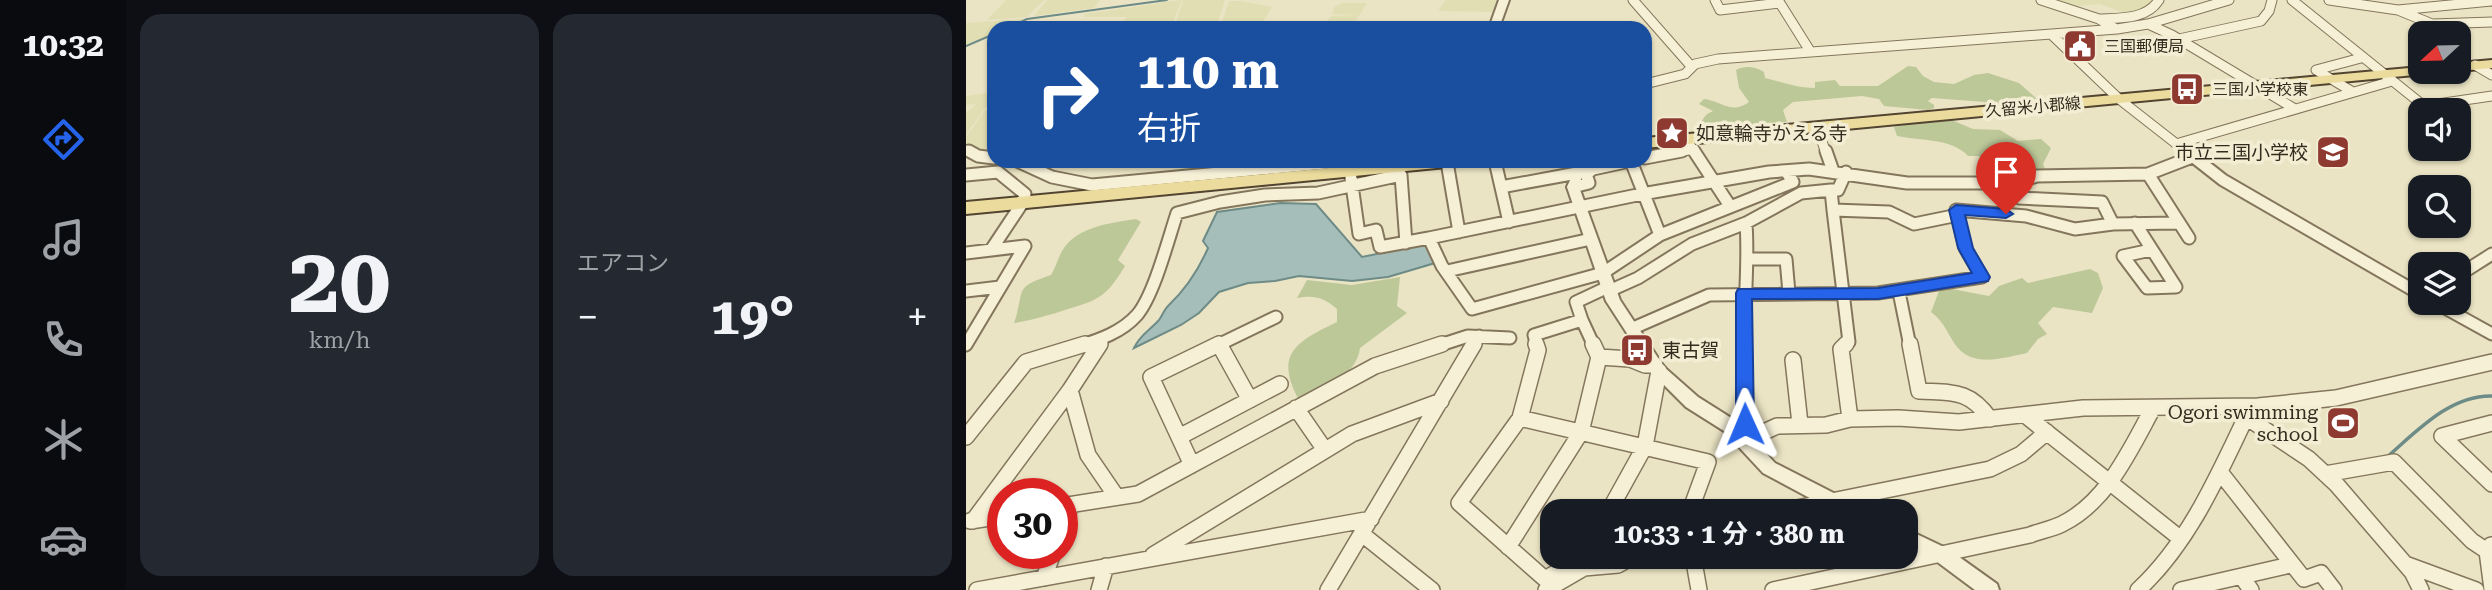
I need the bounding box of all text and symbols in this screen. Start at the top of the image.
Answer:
north arrow [2408,21,2471,84]
map controls [2408,21,2471,315]
text: 10:32 [22,26,104,64]
public building icon: 三国郵便局 [2061,27,2099,65]
place label: 三国郵便局 [2104,37,2184,56]
text: 110 m [1137,43,1279,100]
icon: right [1022,49,1113,140]
bus stop icon: 三国小学校東 [2168,70,2206,108]
place label: 三国小学校東 [2212,80,2308,99]
street label: 久留米小郡線 [1984,93,2082,121]
button: sound [2408,98,2471,161]
text: 右折 [1137,109,1201,147]
place icon: 如意輪寺かえる寺 [1653,114,1691,152]
icon: directions [39,115,88,164]
place label: 如意輪寺かえる寺 [1696,122,1847,145]
school or university icon: 市立三国小学校 [2314,133,2352,171]
place label: 市立三国小学校 [2175,141,2308,164]
pin [1976,142,2036,214]
icon: arrive [1987,153,2025,191]
button: search [2408,175,2471,238]
icon: music [39,215,88,264]
text: 20 [289,228,390,334]
text: エアコン [577,250,669,277]
button: layers [2408,252,2471,315]
text: 19° [710,286,795,347]
text: − [577,295,598,339]
text: + [907,295,928,339]
icon: phone [39,315,88,364]
text: km/h [309,327,370,354]
bus stop icon: 東古賀 [1618,331,1656,369]
place label: 東古賀 [1662,339,1719,362]
position arrow [1708,387,1782,461]
place label: Ogori swimming school [2168,401,2318,446]
sports icon: Ogori swimming school [2324,404,2362,442]
icon: climate [39,415,88,464]
speed limit sign: 30 [987,478,1078,569]
icon: car [39,515,88,564]
text: 10:33 · 1 分 · 380 m [1613,519,1845,549]

